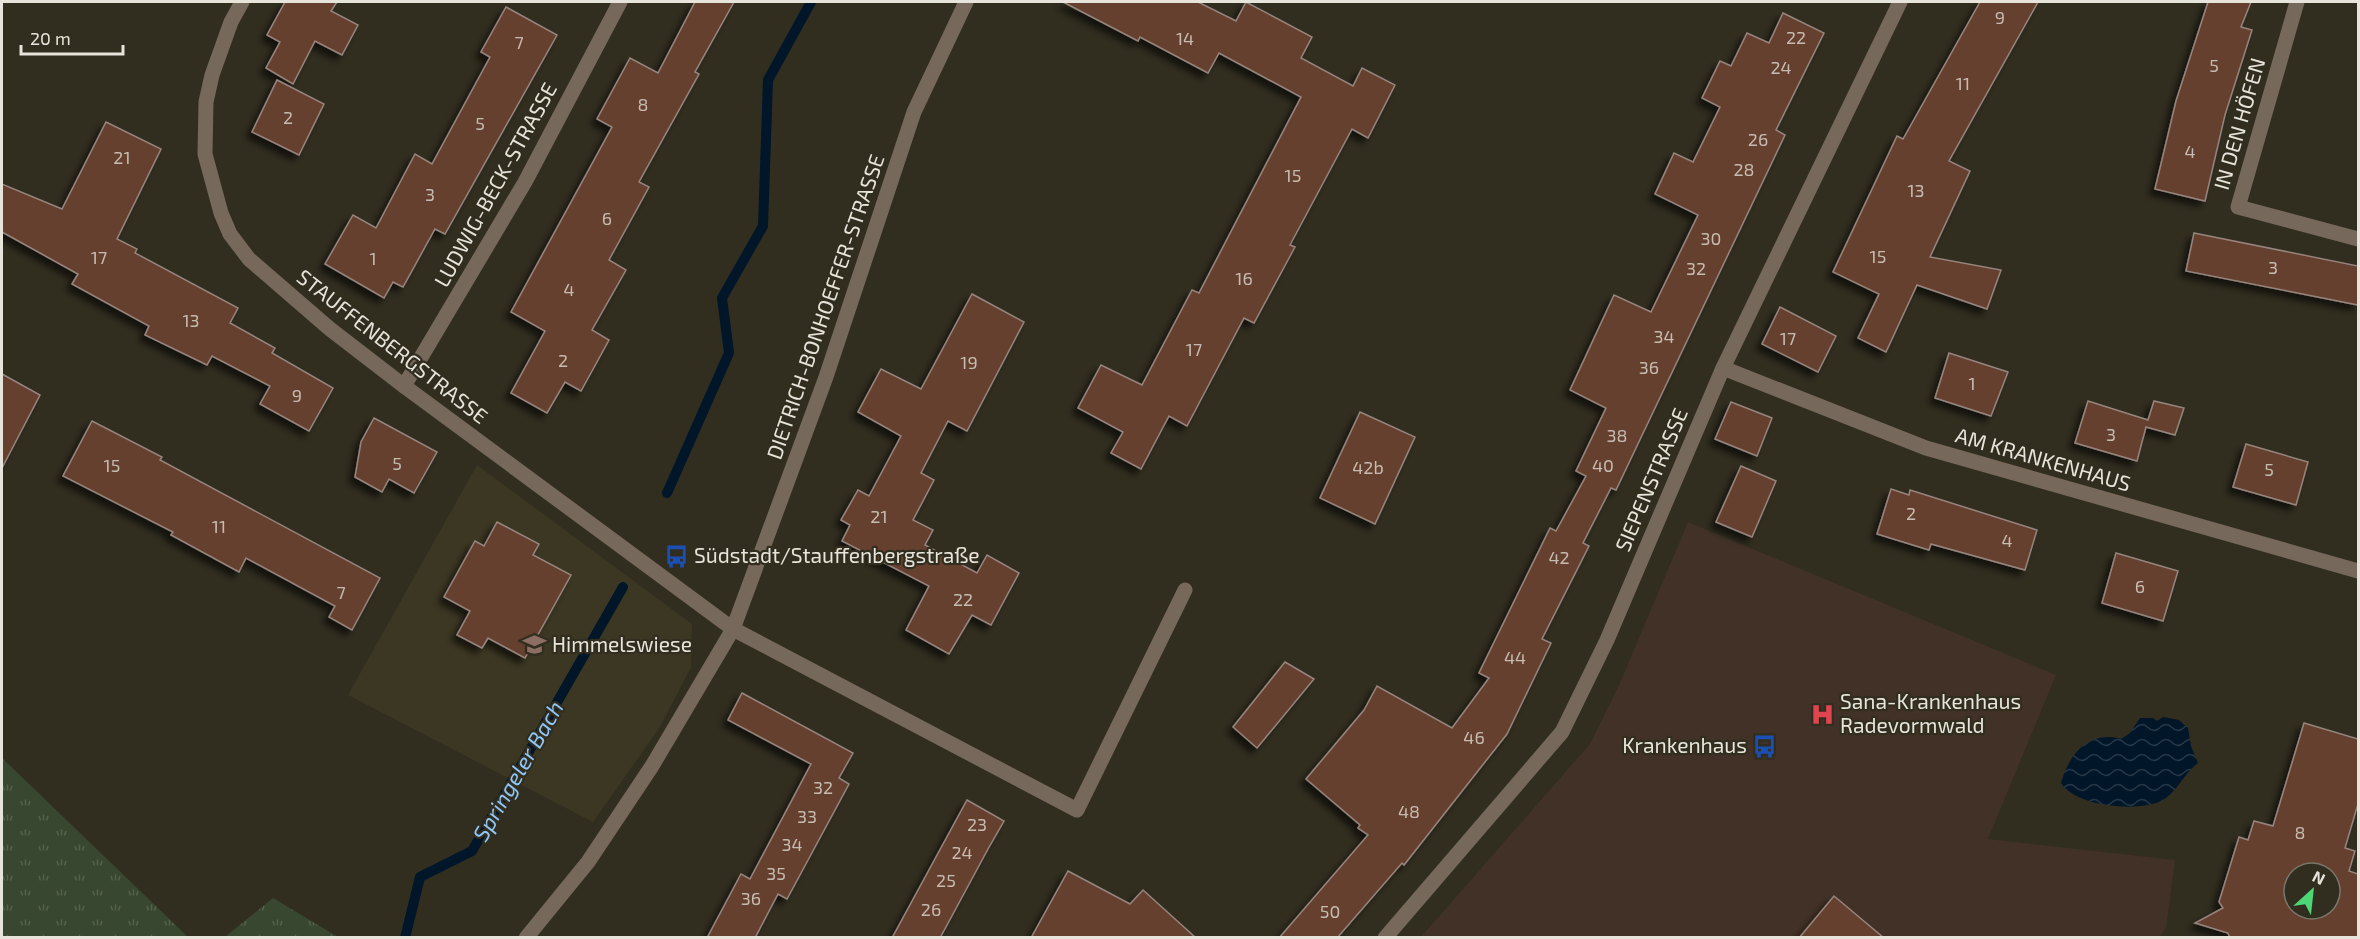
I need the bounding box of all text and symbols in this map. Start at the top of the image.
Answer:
house number: 9 [1995,6,2005,28]
scale bar [21,18,123,56]
house number: 22 [1786,26,1806,48]
text: 20 m [30,27,71,49]
house number: 14 [1176,27,1194,49]
house number: 7 [514,31,524,53]
house number: 5 [2209,54,2219,76]
street label: IN DEN HÖFEN [2208,55,2269,192]
house number: 24 [1770,56,1792,78]
house number: 11 [1956,72,1970,94]
street label: LUDWIG-BECK-STRASSE [428,78,561,291]
house number: 8 [638,93,648,115]
house number: 2 [283,106,293,128]
house number: 5 [475,112,485,134]
house number: 26 [1748,128,1768,150]
house number: 4 [2184,140,2196,162]
house number: 21 [113,146,131,168]
street label: DIETRICH-BONHOEFFER-STRASSE [761,151,889,462]
house number: 28 [1733,158,1755,180]
house number: 15 [1285,164,1301,186]
house number: 13 [1907,179,1925,201]
house number: 3 [425,183,435,205]
house number: 6 [602,207,612,229]
house number: 30 [1701,227,1721,249]
house number: 15 [1870,245,1886,267]
house number: 17 [91,246,107,268]
house number: 1 [369,247,377,269]
house number: 3 [2268,256,2278,278]
house number: 32 [1686,257,1706,279]
street label: STAUFFENBERGSTRASSE [293,264,493,428]
house number: 16 [1235,267,1253,289]
house number: 4 [563,278,575,300]
house number: 13 [182,309,200,331]
house number: 34 [1653,325,1675,347]
house number: 17 [1780,327,1796,349]
house number: 17 [1186,338,1202,360]
house number: 2 [558,349,568,371]
house number: 19 [960,351,978,373]
house number: 36 [1639,356,1659,378]
house number: 1 [1968,372,1976,394]
house number: 9 [292,384,302,406]
street label: SIEPENSTRASSE [1609,404,1692,555]
street label: AM KRANKENHAUS [1953,422,2134,496]
house number: 3 [2106,423,2116,445]
house number: 38 [1607,424,1627,446]
house number: 5 [392,452,402,474]
house number: 15 [104,454,120,476]
house number: 40 [1592,454,1614,476]
house number: 42b [1352,456,1384,478]
house number: 5 [2264,458,2274,480]
house number: 2 [1906,502,1916,524]
house number: 21 [870,505,888,527]
house number: 11 [212,515,226,537]
house number: 4 [2001,529,2013,551]
place label: Südstadt/Stauffenbergstraße [694,542,980,567]
bus stop icon: Südstadt/Stauffenbergstraße [663,543,689,569]
house number: 42 [1548,546,1570,568]
house number: 6 [2135,575,2145,597]
house number: 7 [336,581,346,603]
house number: 22 [953,588,973,610]
place label: Himmelswiese [552,631,692,656]
school or university icon: Himmelswiese [521,632,547,658]
house number: 44 [1504,646,1526,668]
place label: Sana-Krankenhaus Radevormwald [1840,688,2021,737]
water label: Springeler Bach [467,696,568,845]
hospital icon: Sana-Krankenhaus Radevormwald [1809,701,1835,727]
house number: 46 [1463,726,1485,748]
place label: Krankenhaus [1622,732,1747,757]
bus stop icon: Krankenhaus [1752,733,1778,759]
house number: 32 [813,776,833,798]
house number: 48 [1398,800,1420,822]
house number: 33 [797,805,817,827]
house number: 23 [967,813,987,835]
house number: 8 [2295,821,2305,843]
house number: 34 [781,833,803,855]
house number: 24 [951,841,973,863]
north arrow [2282,861,2342,921]
house number: 35 [766,862,786,884]
text: N [2310,866,2329,888]
house number: 25 [936,869,956,891]
house number: 36 [741,887,761,909]
house number: 26 [921,898,941,920]
house number: 50 [1320,900,1340,922]

